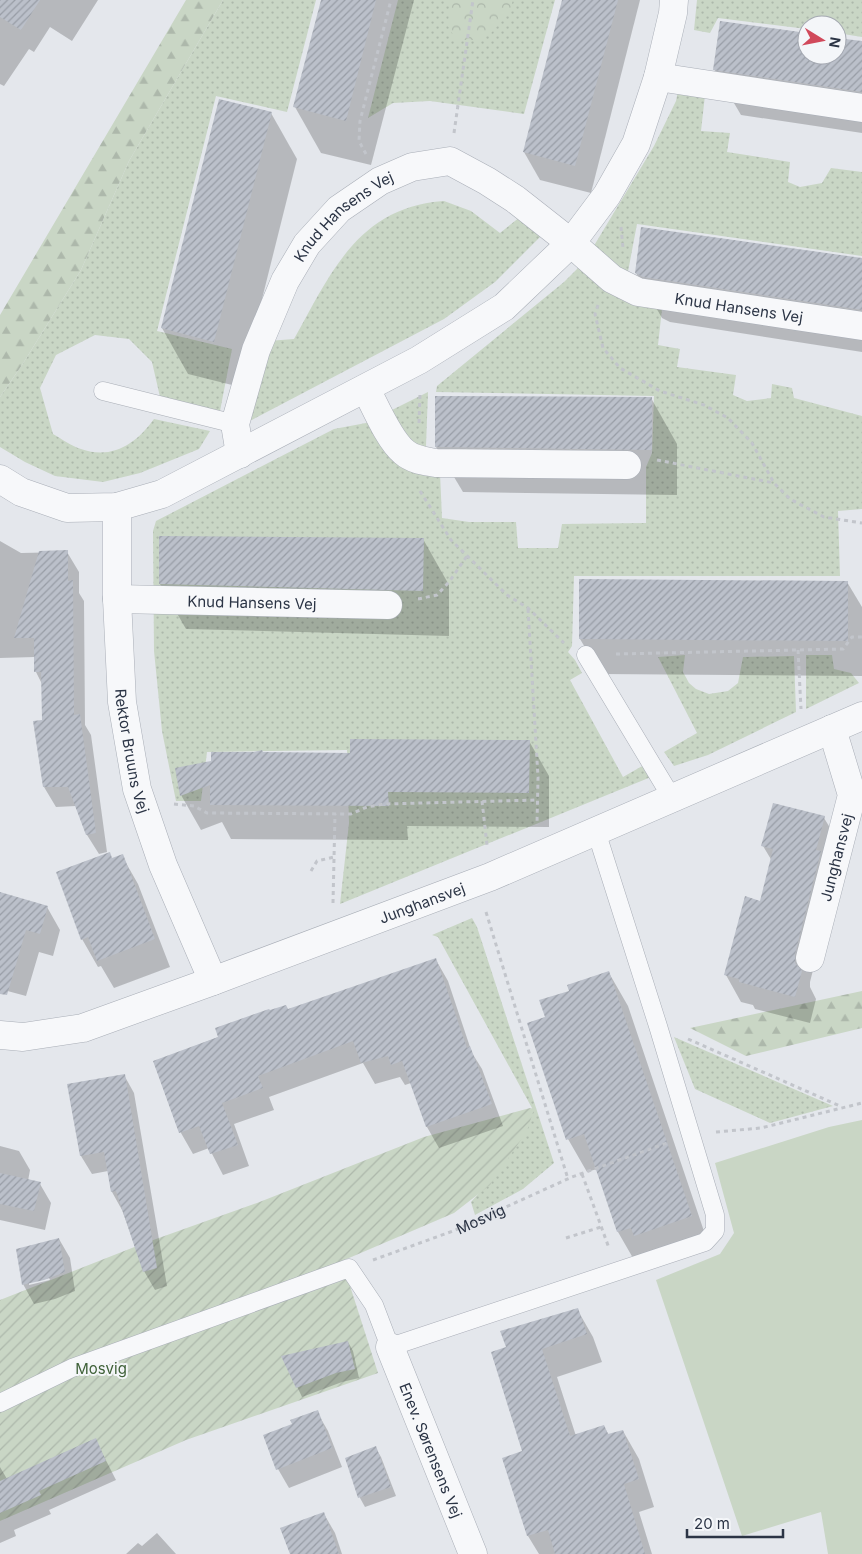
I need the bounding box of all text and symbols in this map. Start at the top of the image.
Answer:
north arrow [797,15,847,65]
text: N [826,36,845,49]
street label: Knud Hansens Vej [289,167,396,265]
street label: Knud Hansens Vej [674,288,804,326]
street label: Knud Hansens Vej [187,591,317,613]
street label: Rektor Bruuns Vej [112,688,154,815]
street label: Junghansvej [816,811,856,903]
street label: Junghansvej [376,878,467,927]
street label: Mosvig [453,1199,508,1238]
park label: Mosvig [75,1359,127,1378]
street label: Enev. Sørensens Vej [396,1380,467,1520]
scale bar [687,1506,783,1538]
text: 20 m [694,1514,730,1533]

